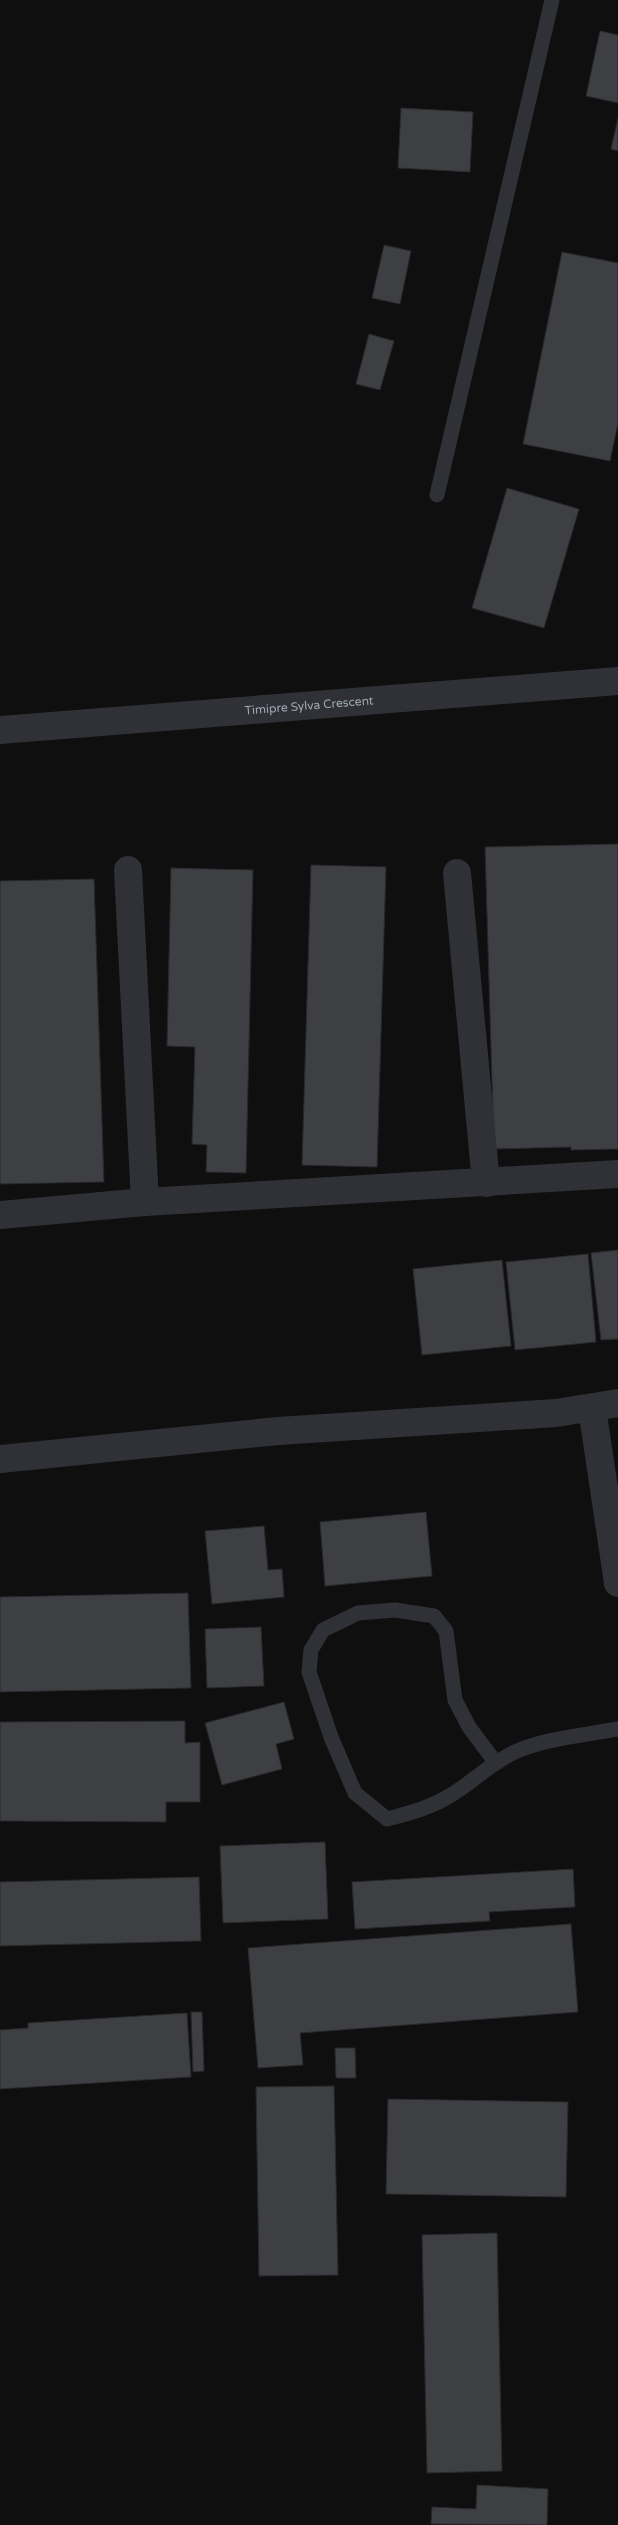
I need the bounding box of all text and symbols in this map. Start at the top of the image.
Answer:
street label: Timipre Sylva Crescent [244,693,374,718]

